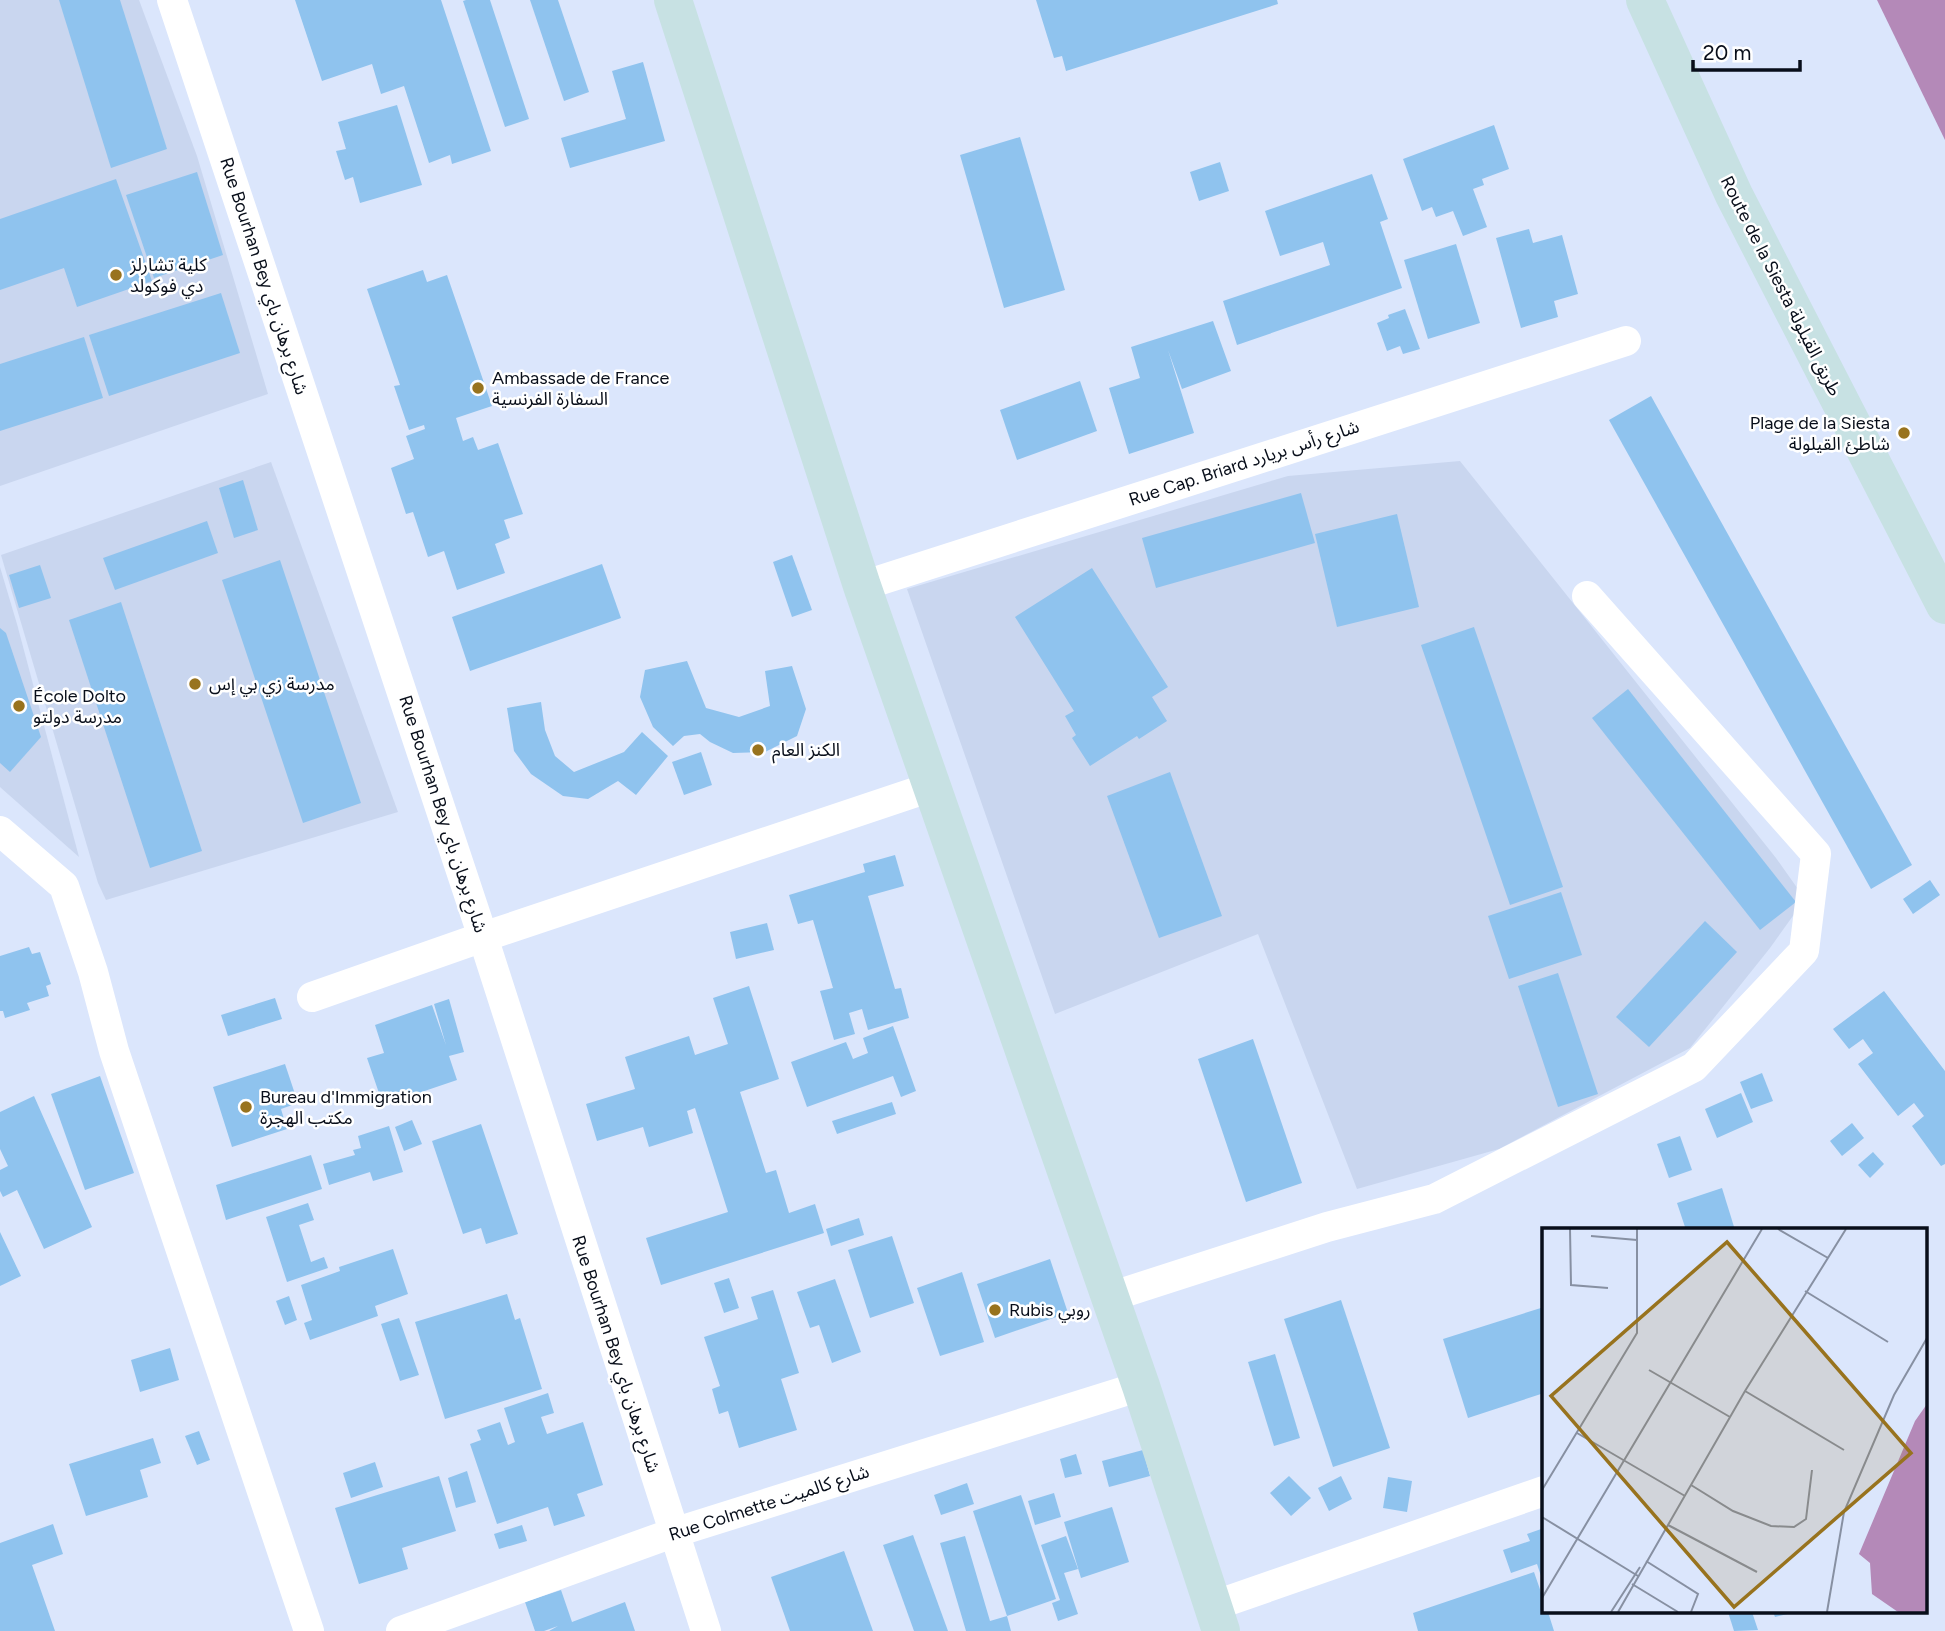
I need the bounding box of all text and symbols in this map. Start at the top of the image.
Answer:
scale bar [1693,28,1800,72]
text: 20 m [1703,40,1751,65]
street label: Rue Bourhan Bey شارع برهان باي [212,155,313,398]
street label: Route de la Siesta طريق القيلولة [1716,172,1846,400]
place label: كلية تشارلز دي فوكولد [129,254,207,299]
marker: كلية تشارلز دي فوكولد [108,267,124,283]
place label: Ambassade de France السفارة الفرنسية [492,367,669,410]
marker: Ambassade de France السفارة الفرنسية [470,380,486,396]
place label: Plage de la Siesta شاطئ القيلولة [1750,412,1890,455]
street label: Rue Cap. Briard شارع رأس بريارد [1126,415,1363,514]
marker: Plage de la Siesta شاطئ القيلولة [1896,425,1912,441]
place label: مدرسة زي بي إس [209,673,335,697]
marker: مدرسة زي بي إس [187,676,203,692]
place label: École Dolto مدرسة دولتو [33,685,126,728]
street label: Rue Bourhan Bey شارع برهان باي [391,693,492,936]
marker: École Dolto مدرسة دولتو [11,698,27,714]
place label: الكنز العام [772,739,840,764]
marker: الكنز العام [750,742,766,758]
place label: Bureau d'Immigration مكتب الهجرة [260,1086,432,1129]
marker: Bureau d'Immigration مكتب الهجرة [238,1099,254,1115]
inset map [1542,1228,1927,1614]
street label: Rue Bourhan Bey شارع برهان باي [564,1233,665,1476]
place label: Rubis روبي [1009,1299,1091,1323]
marker: Rubis روبي [987,1302,1003,1318]
street label: Rue Colmette شارع كالميت [666,1460,873,1549]

